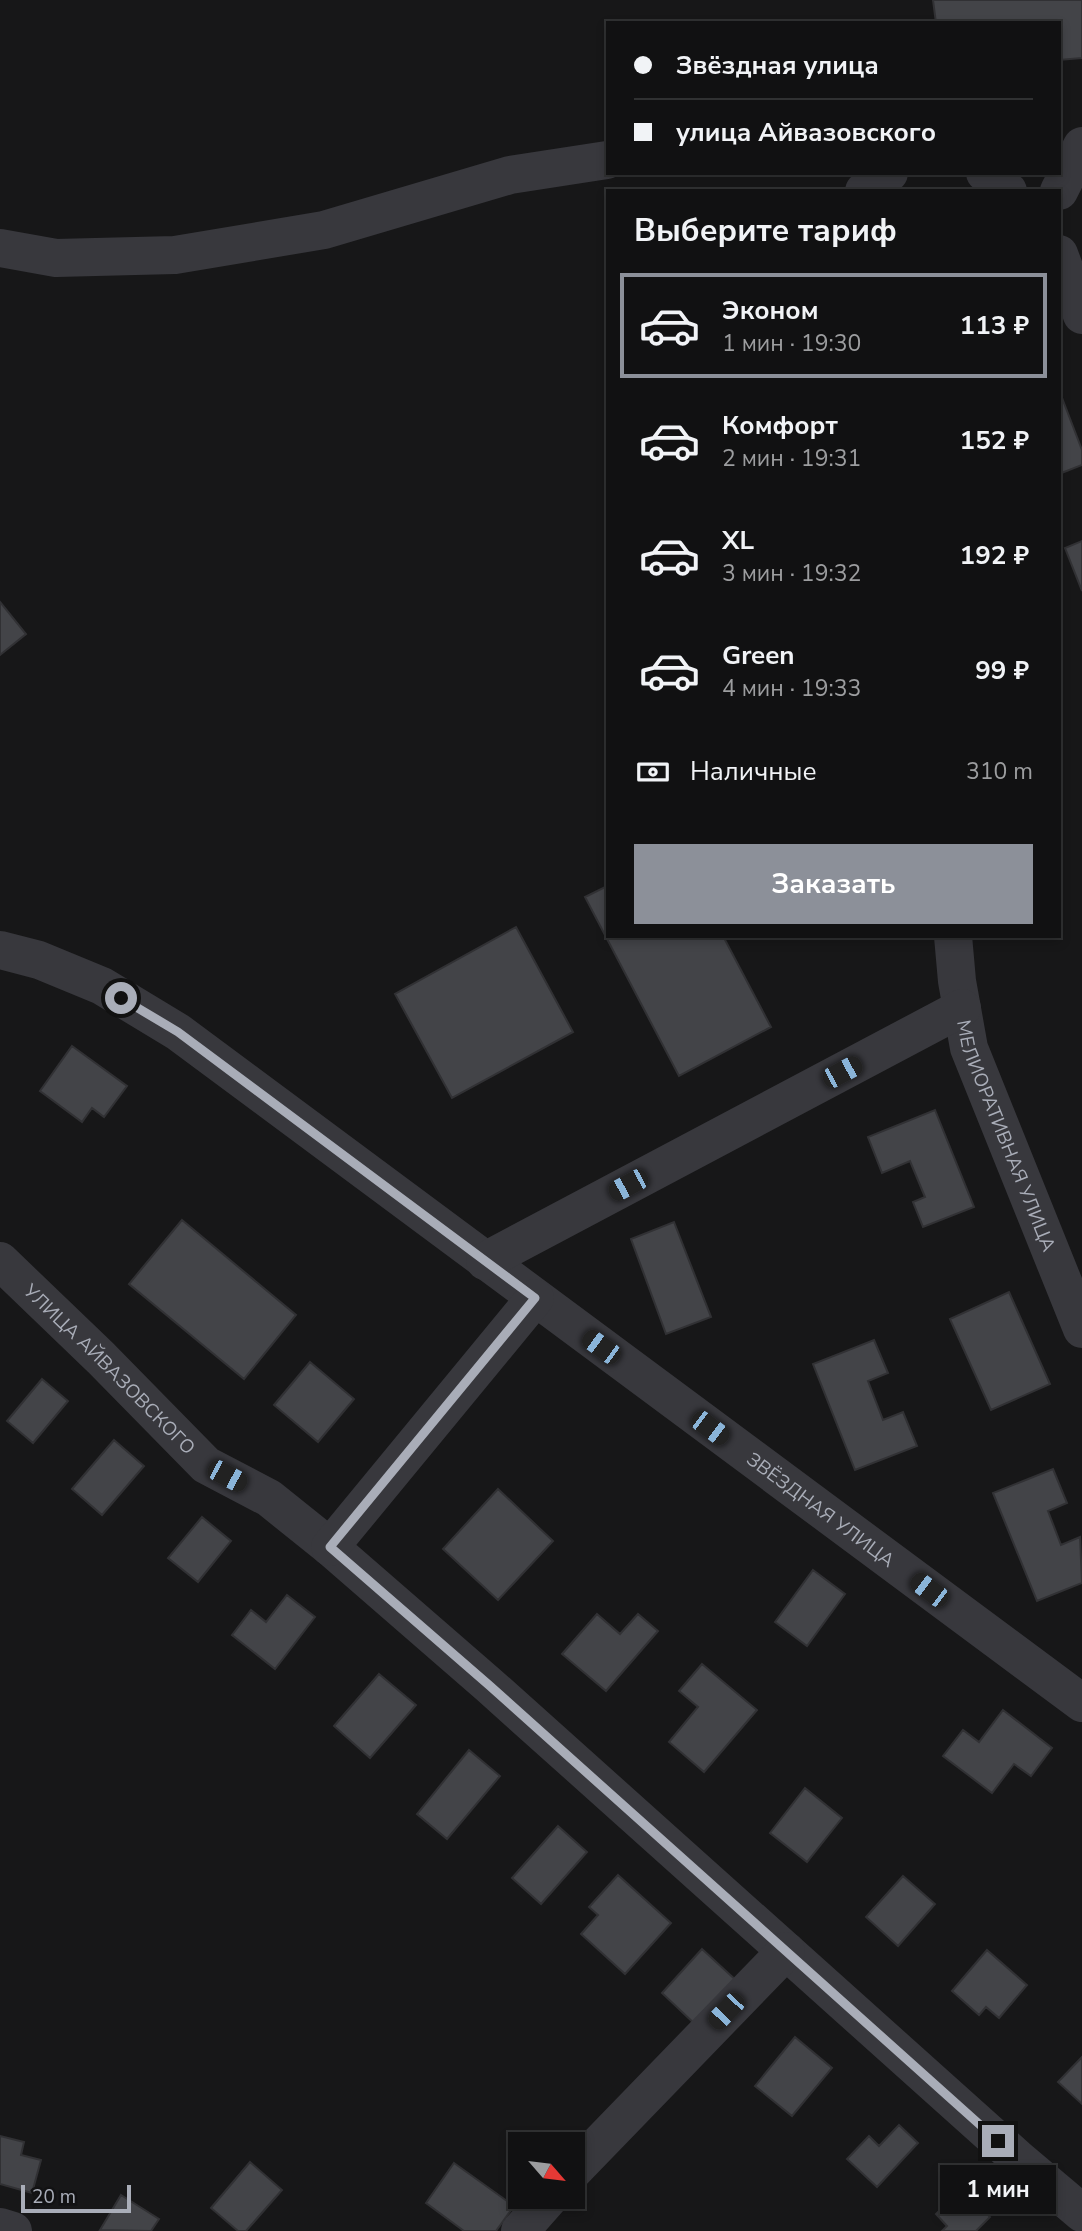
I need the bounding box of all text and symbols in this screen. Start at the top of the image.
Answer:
text: Звёздная улица [676,48,879,83]
text: улица Айвазовского [676,115,936,150]
text: Выберите тариф [634,209,897,252]
text: Эконом [722,293,819,328]
icon: car [638,294,701,357]
text: 113 ₽ [960,308,1029,343]
text: 1 мин · 19:30 [722,328,861,359]
text: Комфорт [722,408,838,443]
icon: car [638,409,701,472]
text: 152 ₽ [960,423,1029,458]
text: 2 мин · 19:31 [722,443,861,474]
text: XL [722,523,754,558]
icon: car [638,524,701,587]
text: 192 ₽ [960,538,1029,573]
text: 3 мин · 19:32 [722,558,861,589]
text: Green [722,638,795,673]
icon: car [638,639,701,702]
text: 99 ₽ [975,653,1029,688]
text: 4 мин · 19:33 [722,673,861,704]
icon: cash [634,753,672,791]
text: Наличные [690,754,817,789]
text: 310 m [966,756,1033,787]
button: Заказать [634,844,1033,924]
route start [105,982,137,1014]
street label: МЕЛИОРАТИВНАЯ УЛИЦА [950,1018,1062,1256]
car [819,1053,866,1091]
car [605,1166,652,1204]
street label: УЛИЦА АЙВАЗОВСКОГО [17,1278,201,1461]
car [578,1326,625,1368]
car [687,1407,734,1449]
street label: ЗВЁЗДНАЯ УЛИЦА [741,1446,900,1574]
car [204,1457,251,1495]
car [906,1569,953,1611]
car [704,1989,749,2033]
route end [982,2125,1014,2157]
north arrow [508,2132,584,2208]
map controls [508,2132,585,2209]
callout: 1 мин [940,2166,1056,2214]
text: 1 мин [966,2174,1030,2205]
scale bar [21,2182,131,2214]
text: 20 m [32,2184,76,2210]

